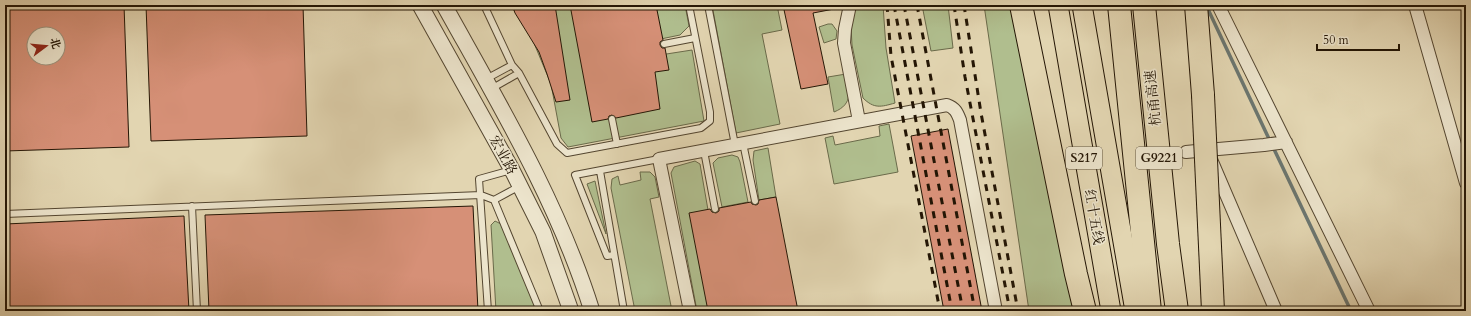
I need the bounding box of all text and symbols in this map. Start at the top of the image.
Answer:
north arrow [26,26,66,66]
scale bar [1317,26,1399,52]
text: 50 m [1323,32,1350,48]
text: 北 [46,36,64,51]
street label: 杭甬高速 [1141,69,1165,127]
street label: 宏业路 [485,132,521,178]
road number: S217 [1066,147,1102,169]
road number: G9221 [1136,147,1182,169]
street label: 红十五线 [1080,188,1108,246]

